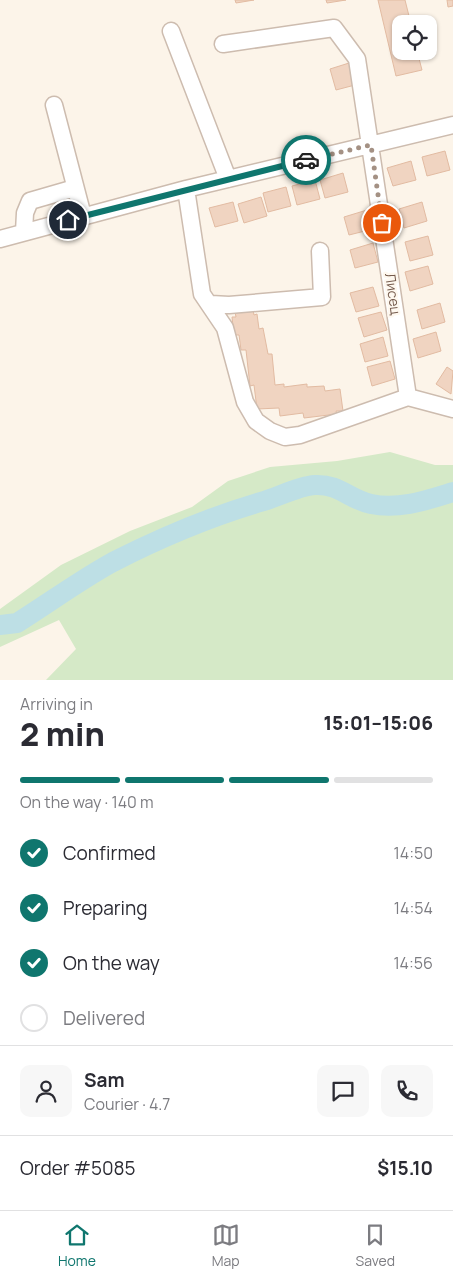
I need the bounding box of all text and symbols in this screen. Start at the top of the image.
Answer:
map controls [392,15,437,60]
button: locate [392,15,437,60]
courier [281,135,331,185]
icon: car [292,146,320,174]
pin [47,199,89,241]
pin [361,202,403,244]
icon: home [54,206,82,234]
icon: bag [368,209,396,237]
street label: Лисец [381,272,406,317]
text: Arriving in [20,693,93,715]
text: 15:01–15:06 [323,710,433,736]
text: 2 min [20,712,105,756]
text: On the way · 140 m [20,791,154,813]
icon: check [20,839,48,867]
text: Confirmed [63,840,156,866]
text: 14:50 [394,842,433,864]
icon: check [20,894,48,922]
text: Preparing [63,895,148,921]
text: 14:54 [394,897,433,919]
icon: check [20,949,48,977]
text: On the way [63,950,160,976]
text: 14:56 [393,952,433,974]
text: Delivered [63,1005,145,1031]
button: person [20,1065,72,1117]
button: chat [317,1065,369,1117]
button: phone [381,1065,433,1117]
text: Sam [84,1067,125,1093]
text: Courier · 4.7 [84,1093,170,1115]
text: Order #5085 [20,1155,135,1181]
text: $15.10 [377,1155,433,1181]
tab: Home [58,1221,96,1270]
tab: Map [212,1221,240,1270]
tab: Saved [356,1221,395,1270]

